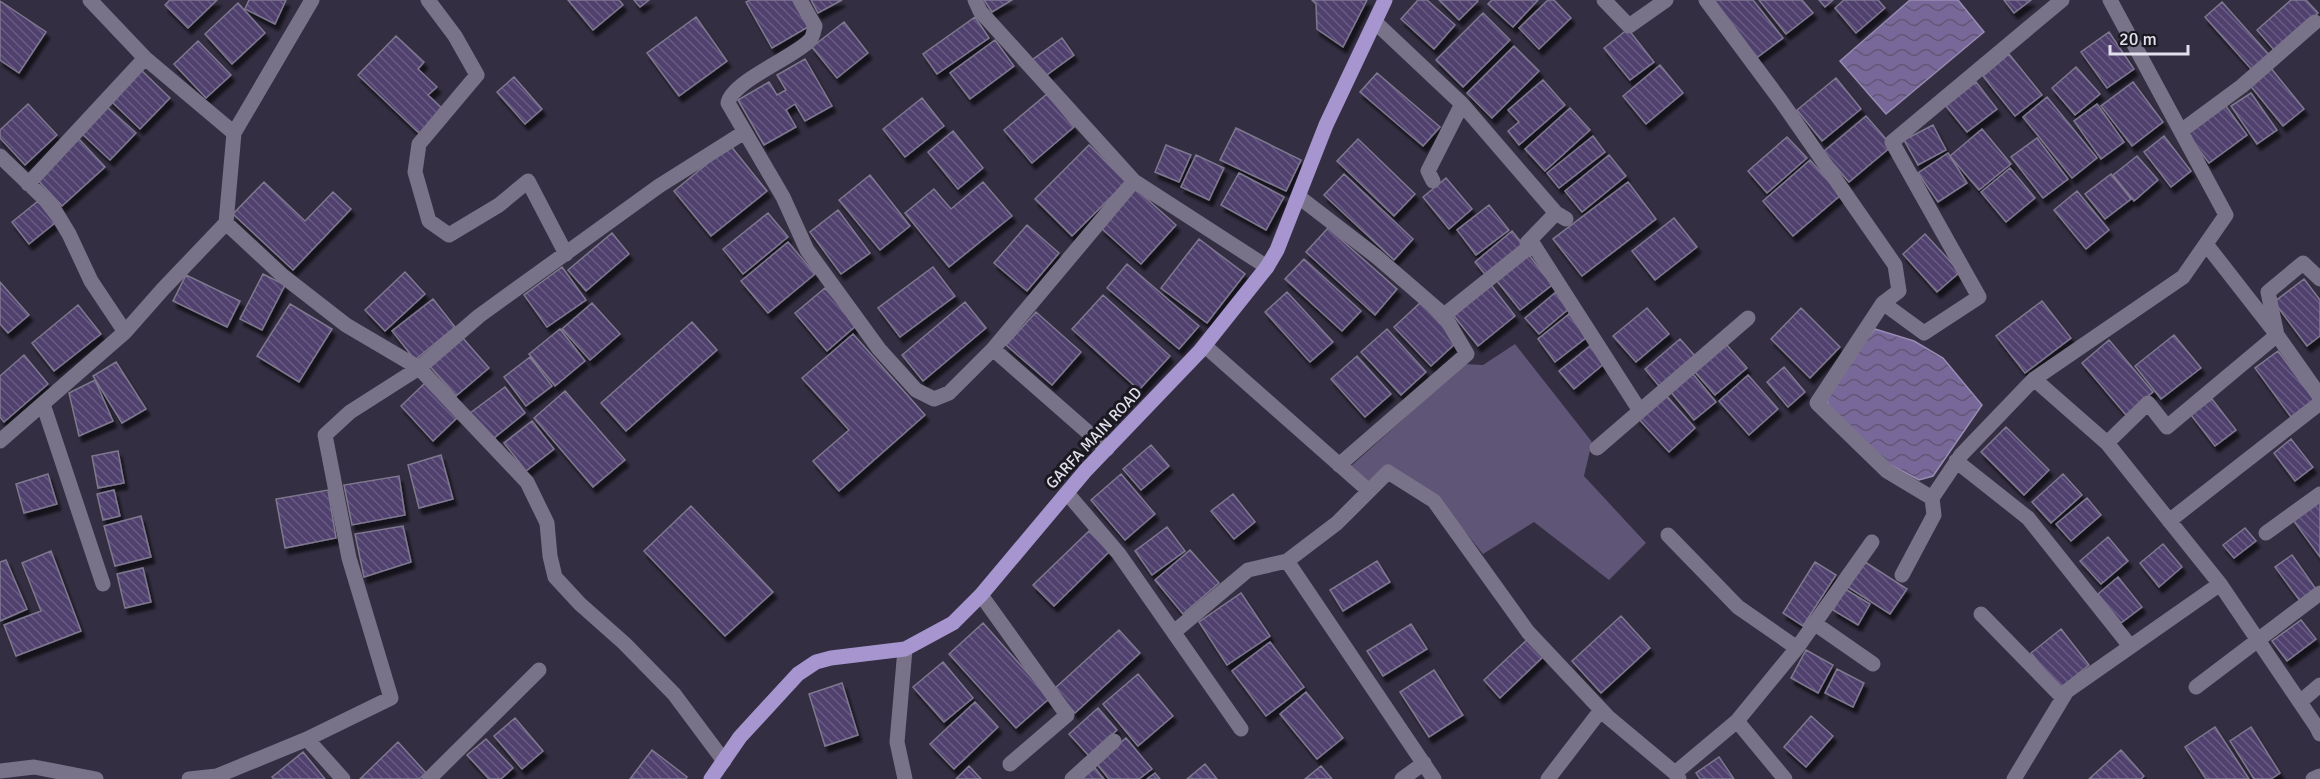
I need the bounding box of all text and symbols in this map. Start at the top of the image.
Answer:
scale bar [2110,18,2188,56]
text: 20 m [2119,28,2157,50]
street label: GARFA MAIN ROAD [1042,383,1146,493]

